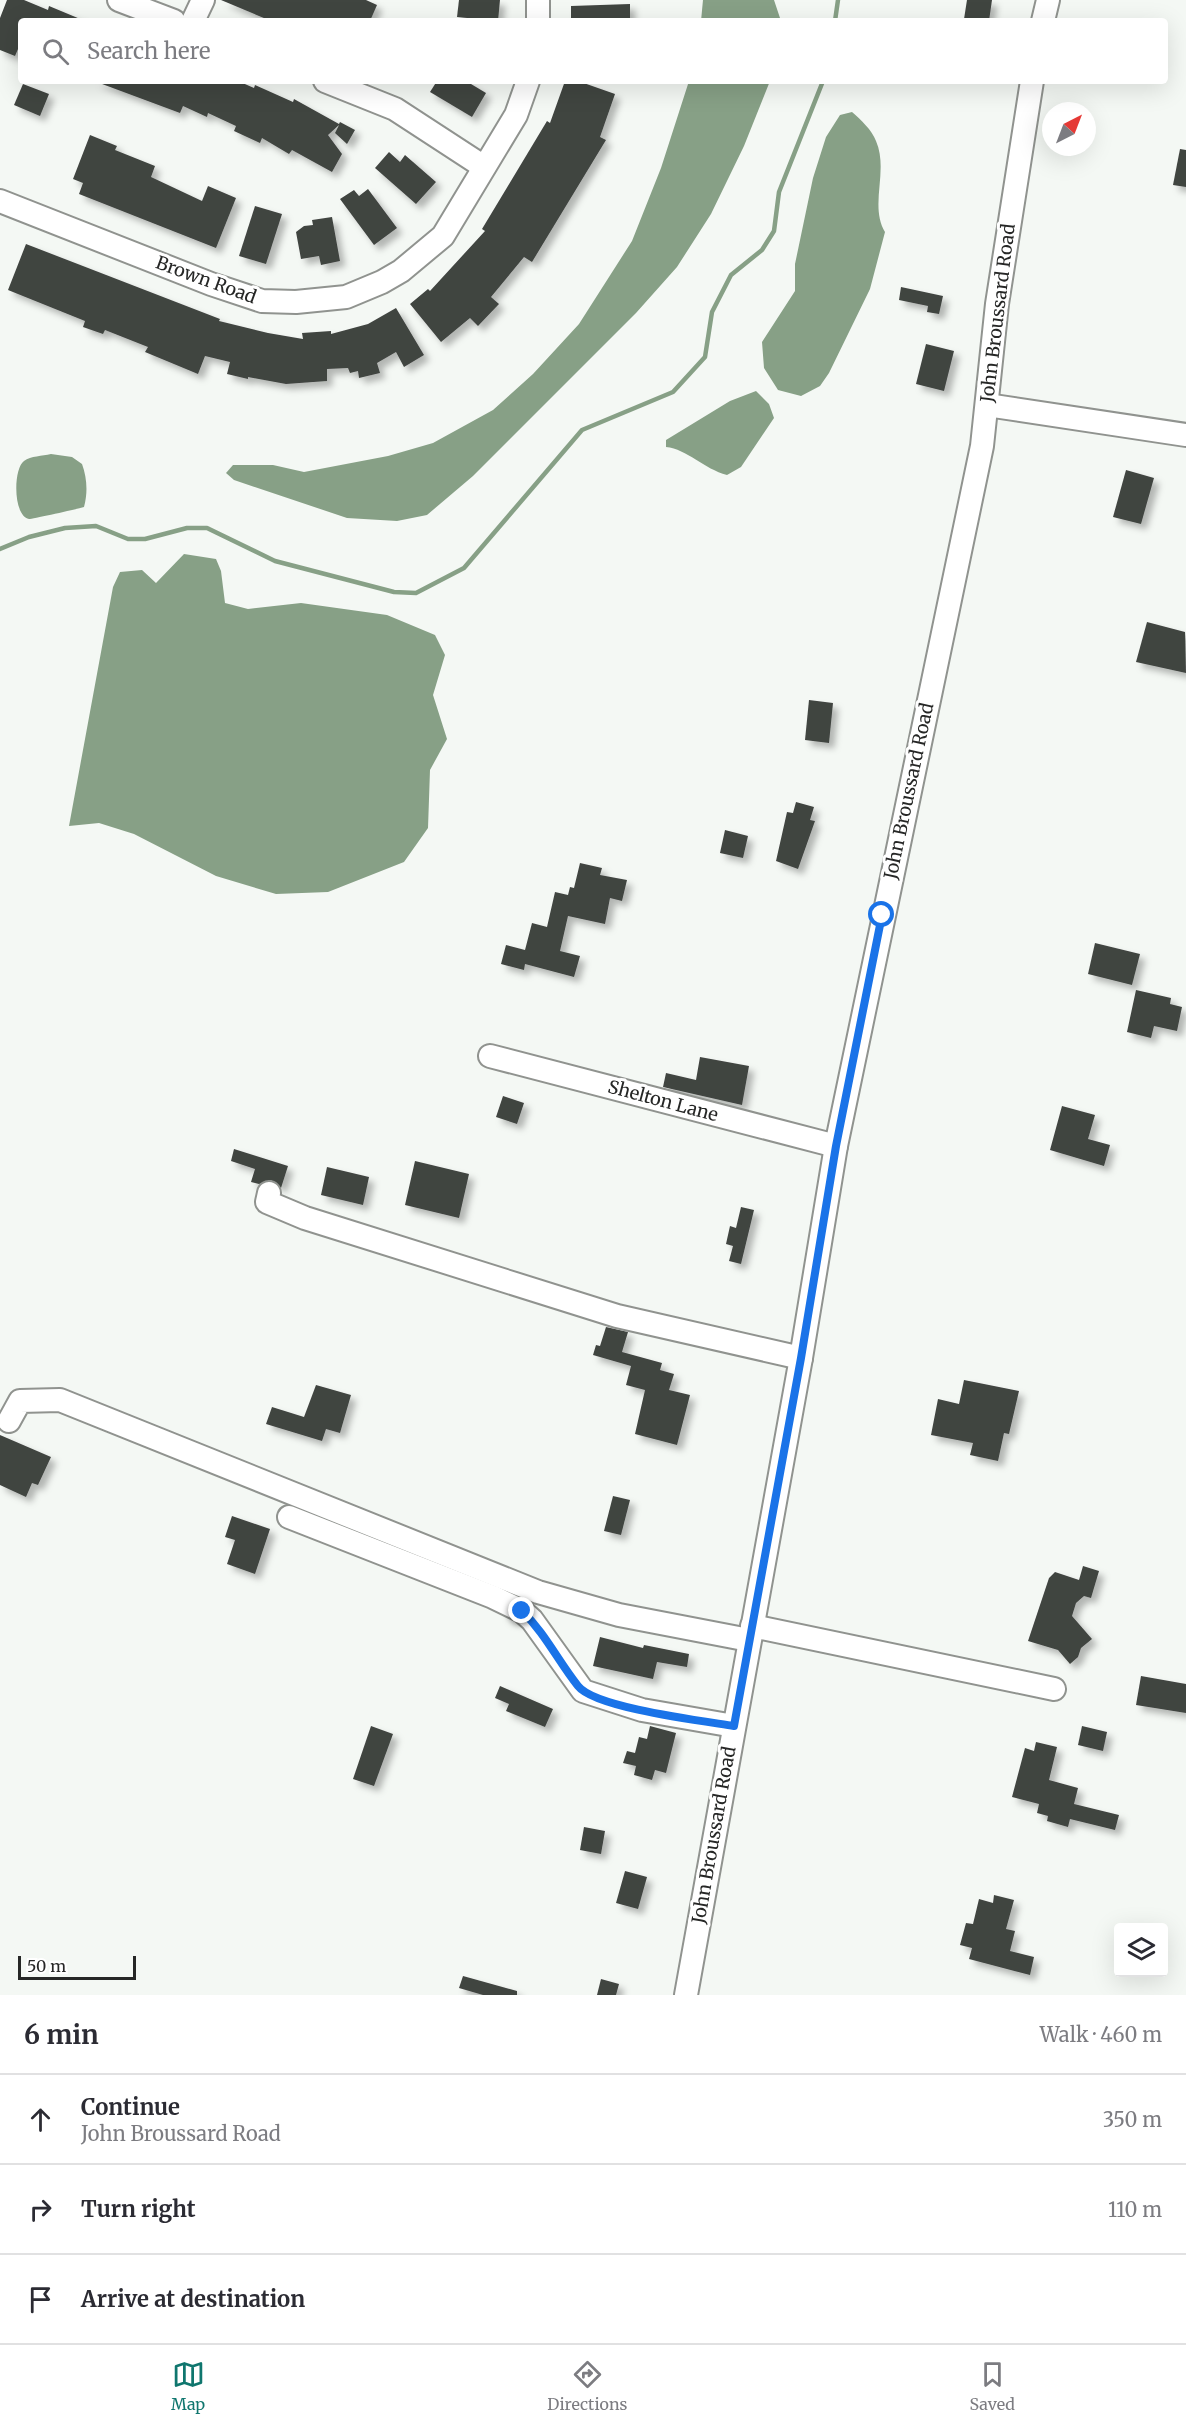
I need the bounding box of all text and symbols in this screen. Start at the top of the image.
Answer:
search box [18,18,1168,84]
icon: search [39,35,72,68]
text: Search here [87,37,210,65]
north arrow [1042,102,1096,156]
street label: John Broussard Road [975,222,1020,405]
street label: Brown Road [153,251,260,308]
street label: John Broussard Road [878,700,938,882]
route start [868,901,894,927]
street label: Shelton Lane [605,1075,721,1126]
route end [508,1597,534,1623]
street label: John Broussard Road [686,1744,740,1926]
map controls [1114,1923,1168,1977]
button: layers [1114,1923,1168,1977]
scale bar [18,1953,136,1980]
text: 50 m [27,1956,66,1976]
text: 6 min [24,2018,99,2051]
text: Walk · 460 m [1040,2022,1162,2047]
text: Continue [81,2093,180,2121]
icon: ahead [24,2103,57,2136]
text: 350 m [1103,2107,1162,2132]
text: John Broussard Road [81,2121,281,2146]
icon: right [24,2193,57,2226]
text: Turn right [81,2195,195,2223]
text: 110 m [1108,2197,1162,2222]
icon: arrive [24,2283,57,2316]
text: Arrive at destination [81,2285,305,2313]
tab: Map [171,2358,205,2414]
tab: Directions [547,2358,627,2414]
tab: Saved [970,2358,1015,2414]

